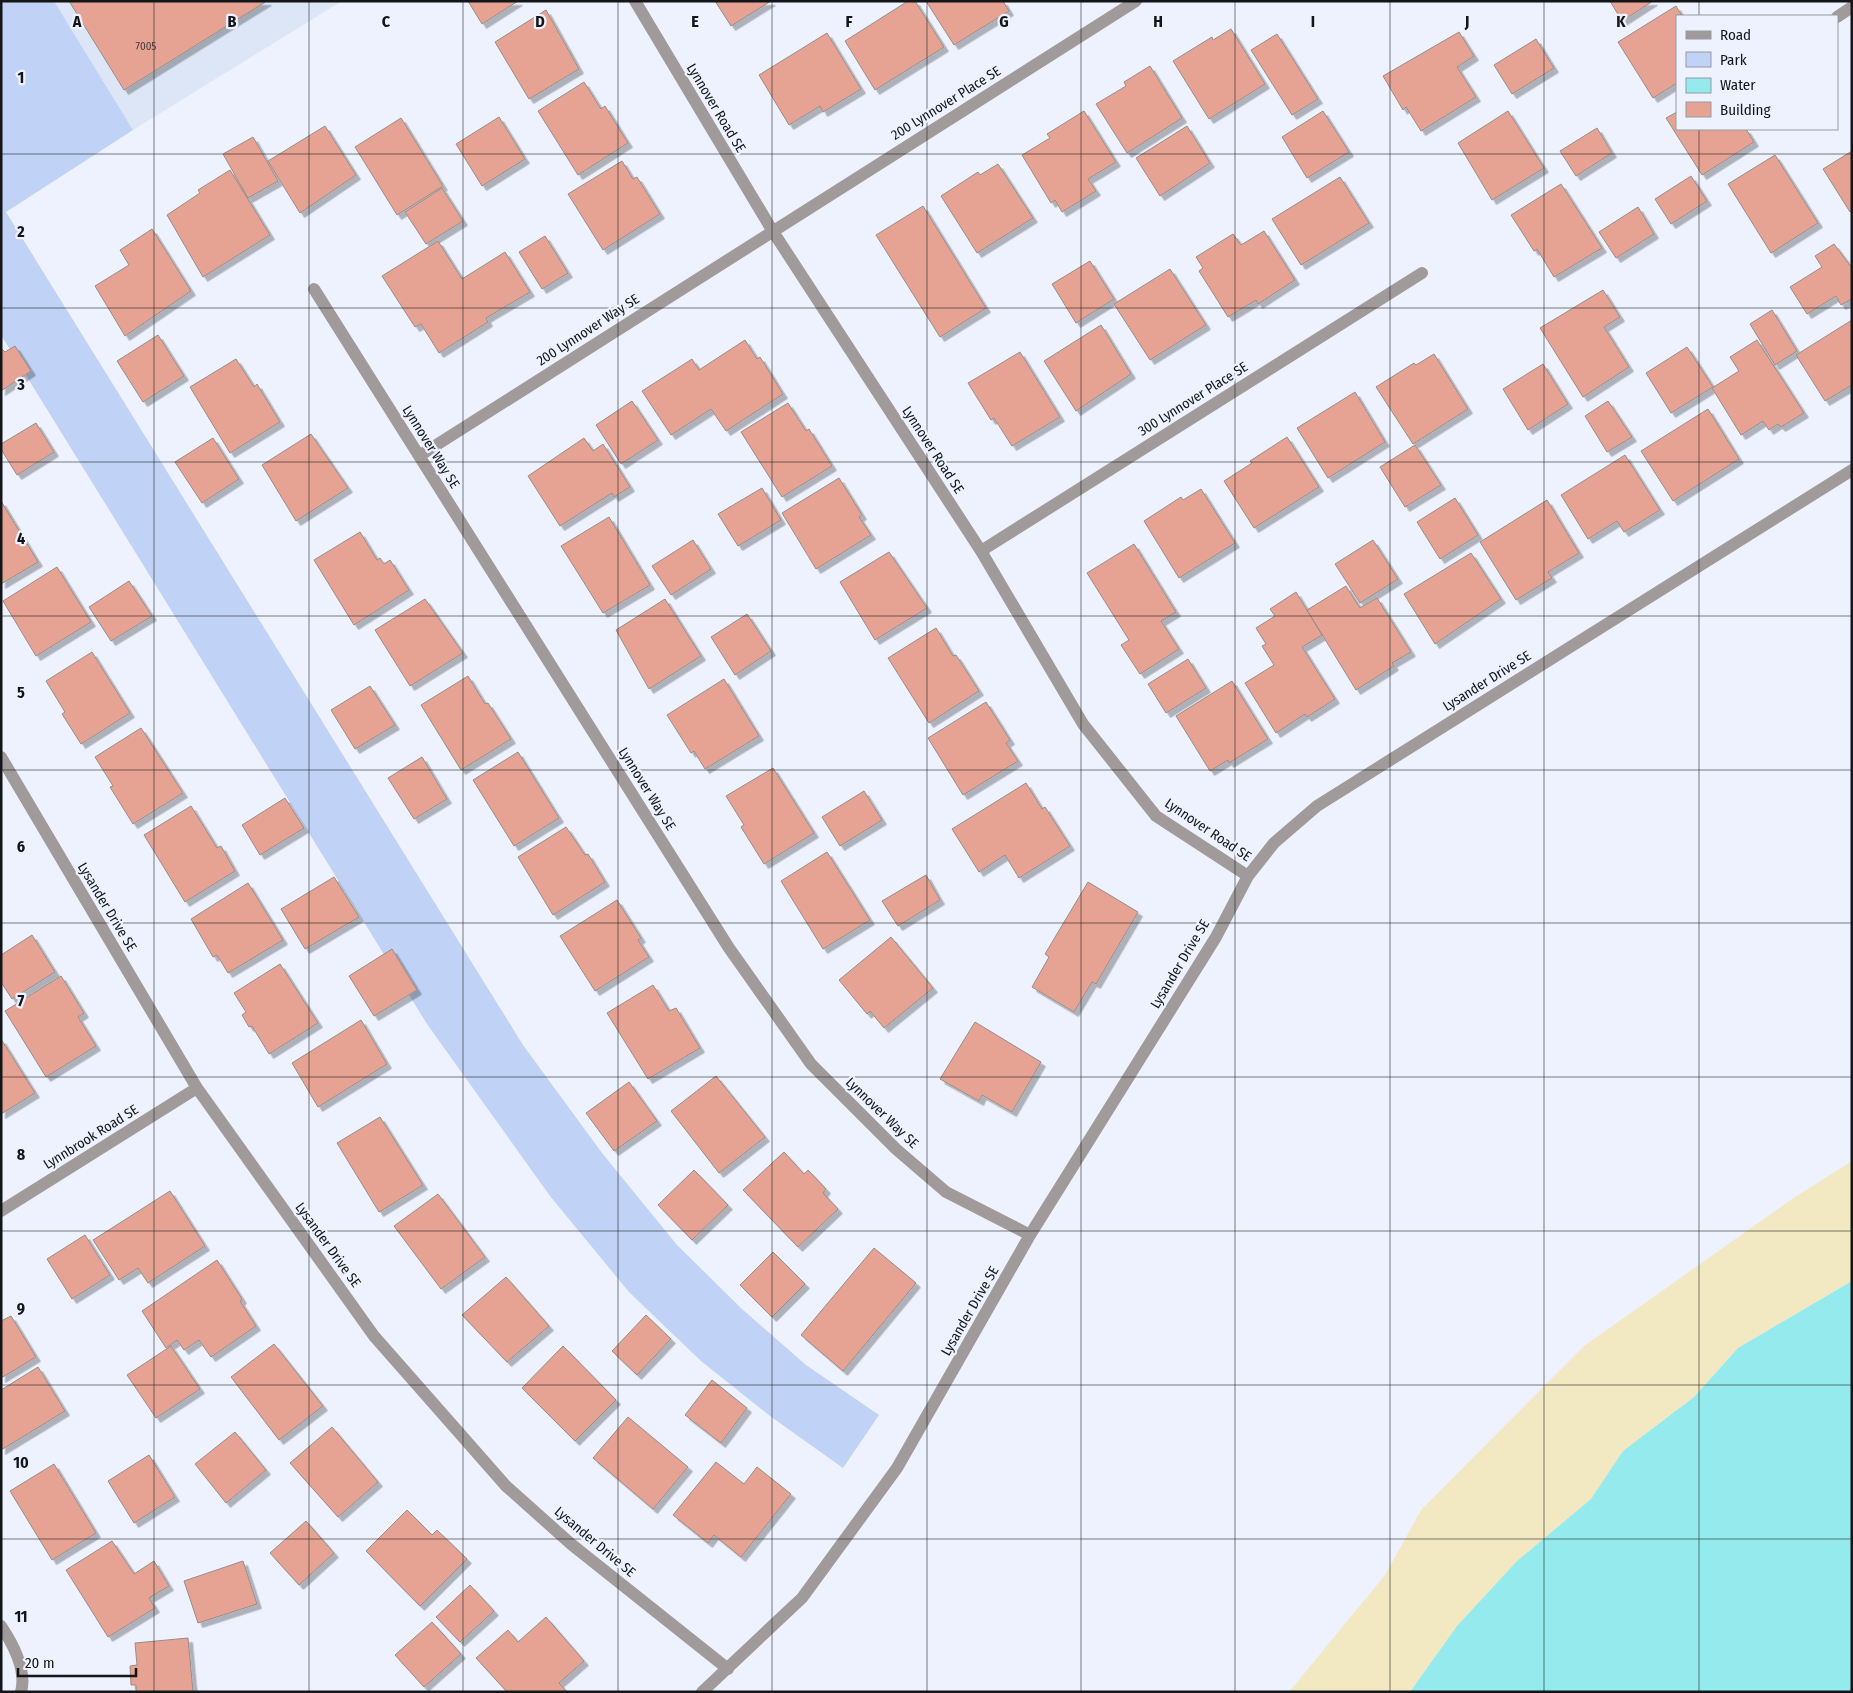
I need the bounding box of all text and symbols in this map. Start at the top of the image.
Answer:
text: A [72,12,82,31]
text: B [228,12,237,31]
text: C [382,12,391,31]
text: D [535,12,545,31]
text: E [691,12,699,31]
text: F [845,12,853,31]
text: G [999,12,1009,31]
text: H [1153,12,1163,31]
text: I [1311,12,1315,31]
text: J [1464,12,1469,31]
text: K [1616,12,1626,31]
legend [1676,15,1838,130]
text: Road [1720,26,1751,44]
house number: 7005 [136,40,156,53]
text: Park [1720,51,1747,69]
street label: Lynnover Road SE [683,60,749,156]
street label: 200 Lynnover Place SE [888,62,1004,144]
text: 1 [18,68,24,87]
text: Water [1720,76,1756,94]
text: Building [1720,101,1771,119]
text: 2 [16,222,25,241]
street label: 200 Lynnover Way SE [534,290,643,369]
street label: 300 Lynnover Place SE [1135,358,1251,440]
text: 3 [16,375,25,394]
street label: Lynnover Way SE [399,402,464,492]
street label: Lynnover Road SE [898,403,968,497]
text: 4 [17,529,25,548]
street label: Lysander Drive SE [1440,647,1535,715]
text: 5 [17,683,25,702]
street label: Lynnover Way SE [615,744,680,834]
street label: Lynnover Road SE [1162,795,1255,865]
text: 6 [17,837,25,856]
street label: Lysander Drive SE [74,860,140,955]
street label: Lysander Drive SE [1147,916,1213,1011]
text: 7 [18,991,25,1010]
street label: Lynnover Way SE [842,1074,922,1152]
street label: Lynnbrook Road SE [40,1101,142,1173]
text: 8 [17,1145,26,1164]
street label: Lysander Drive SE [292,1199,365,1291]
street label: Lysander Drive SE [937,1263,1003,1359]
text: 9 [17,1299,25,1318]
text: 10 [13,1453,29,1472]
street label: Lysander Drive SE [551,1503,639,1581]
text: 11 [14,1607,28,1626]
scale bar [18,1646,135,1678]
text: 20 m [25,1654,55,1672]

